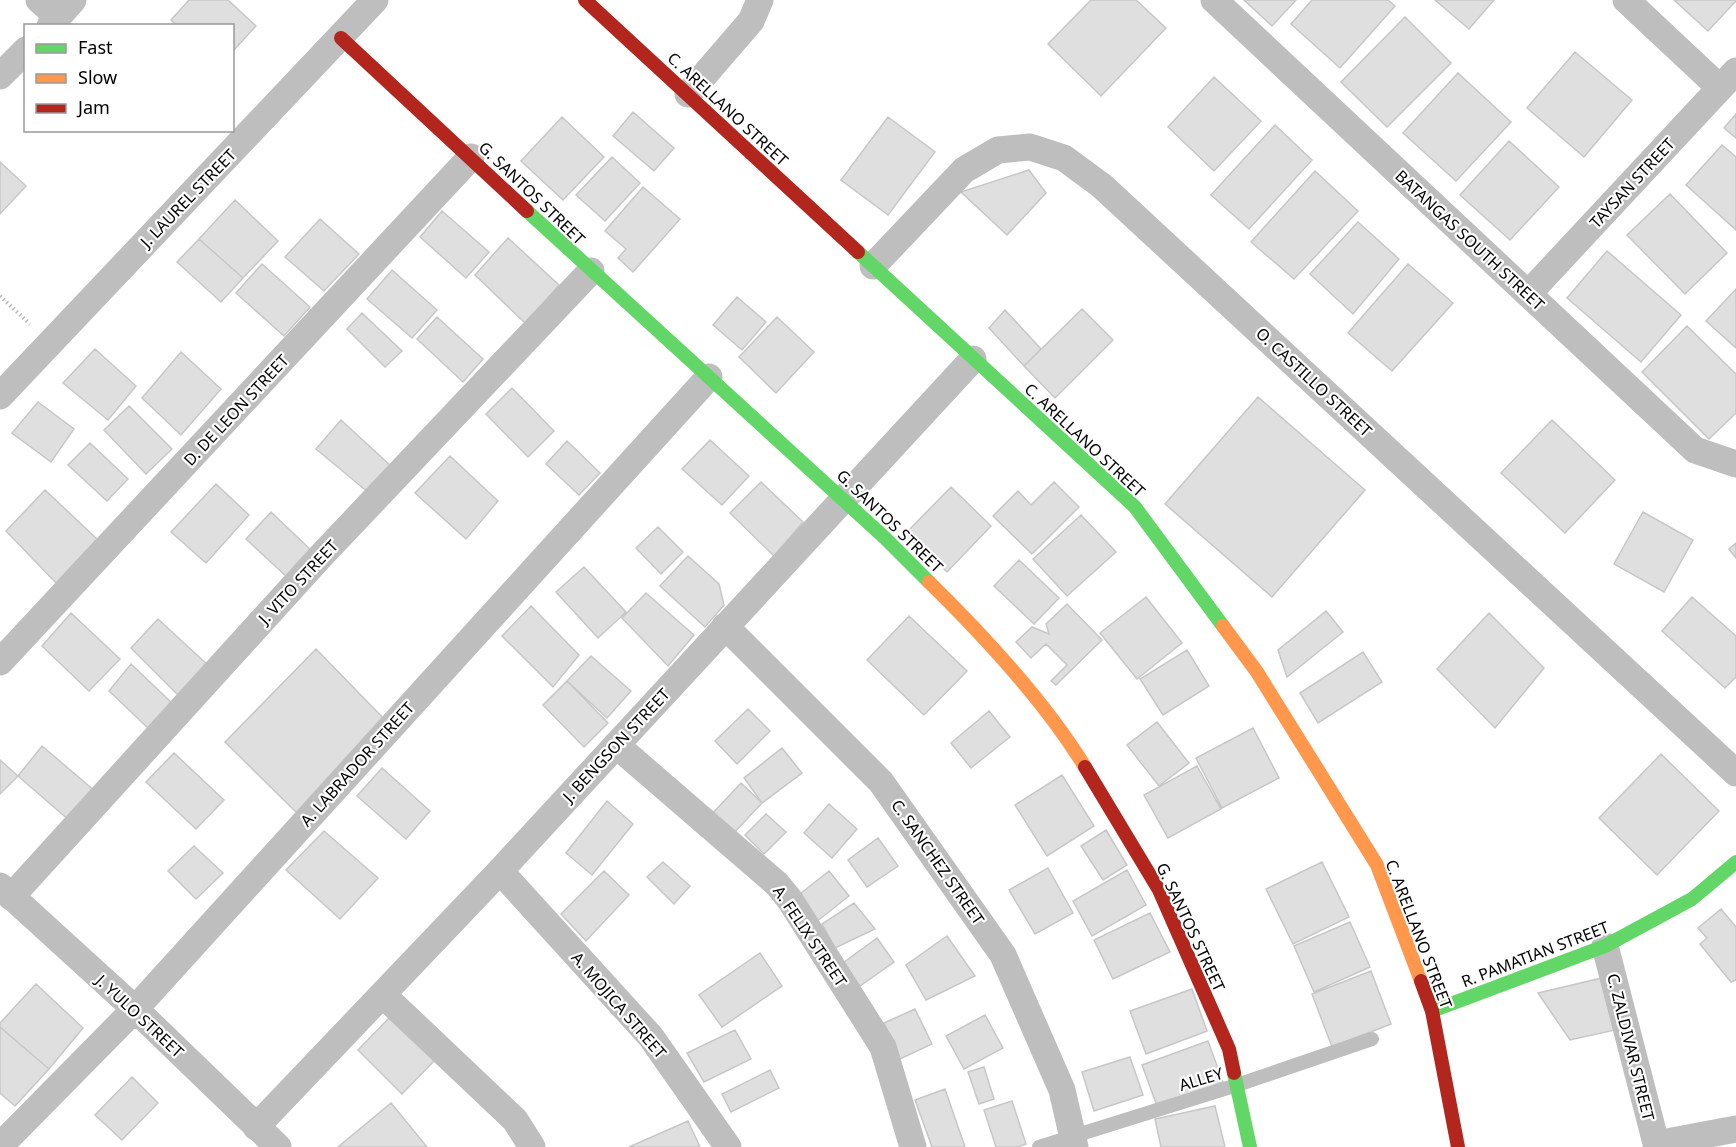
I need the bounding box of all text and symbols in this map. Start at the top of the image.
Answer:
legend [24,24,234,132]
text: Fast [78,35,113,59]
street label: C. ARELLANO STREET [663,47,793,171]
text: Slow [78,65,117,89]
text: Jam [76,95,110,119]
street label: TAYSAN STREET [1584,133,1680,233]
street label: G. SANTOS STREET [474,137,590,249]
street label: J. LAUREL STREET [134,144,241,253]
street label: BATANGAS SOUTH STREET [1391,165,1549,315]
street label: O. CASTILLO STREET [1251,322,1377,442]
street label: D. DE LEON STREET [179,350,293,470]
street label: C. ARELLANO STREET [1020,378,1150,502]
street label: G. SANTOS STREET [832,465,948,577]
street label: J. VITO STREET [252,535,343,630]
street label: J. BENGSON STREET [556,683,675,808]
street label: A. LABRADOR STREET [295,697,419,831]
street label: C. SANCHEZ STREET [886,795,990,929]
street label: C. ARELLANO STREET [1380,856,1458,1012]
street label: G. SANTOS STREET [1152,859,1231,995]
street label: A. FELIX STREET [768,881,852,991]
street label: R. PAMATIAN STREET [1458,916,1612,992]
street label: A. MOJICA STREET [567,947,671,1063]
street label: J. YULO STREET [90,968,189,1063]
street label: C. ZALDIVAR STREET [1602,971,1660,1123]
street label: ALLEY [1176,1062,1227,1096]

